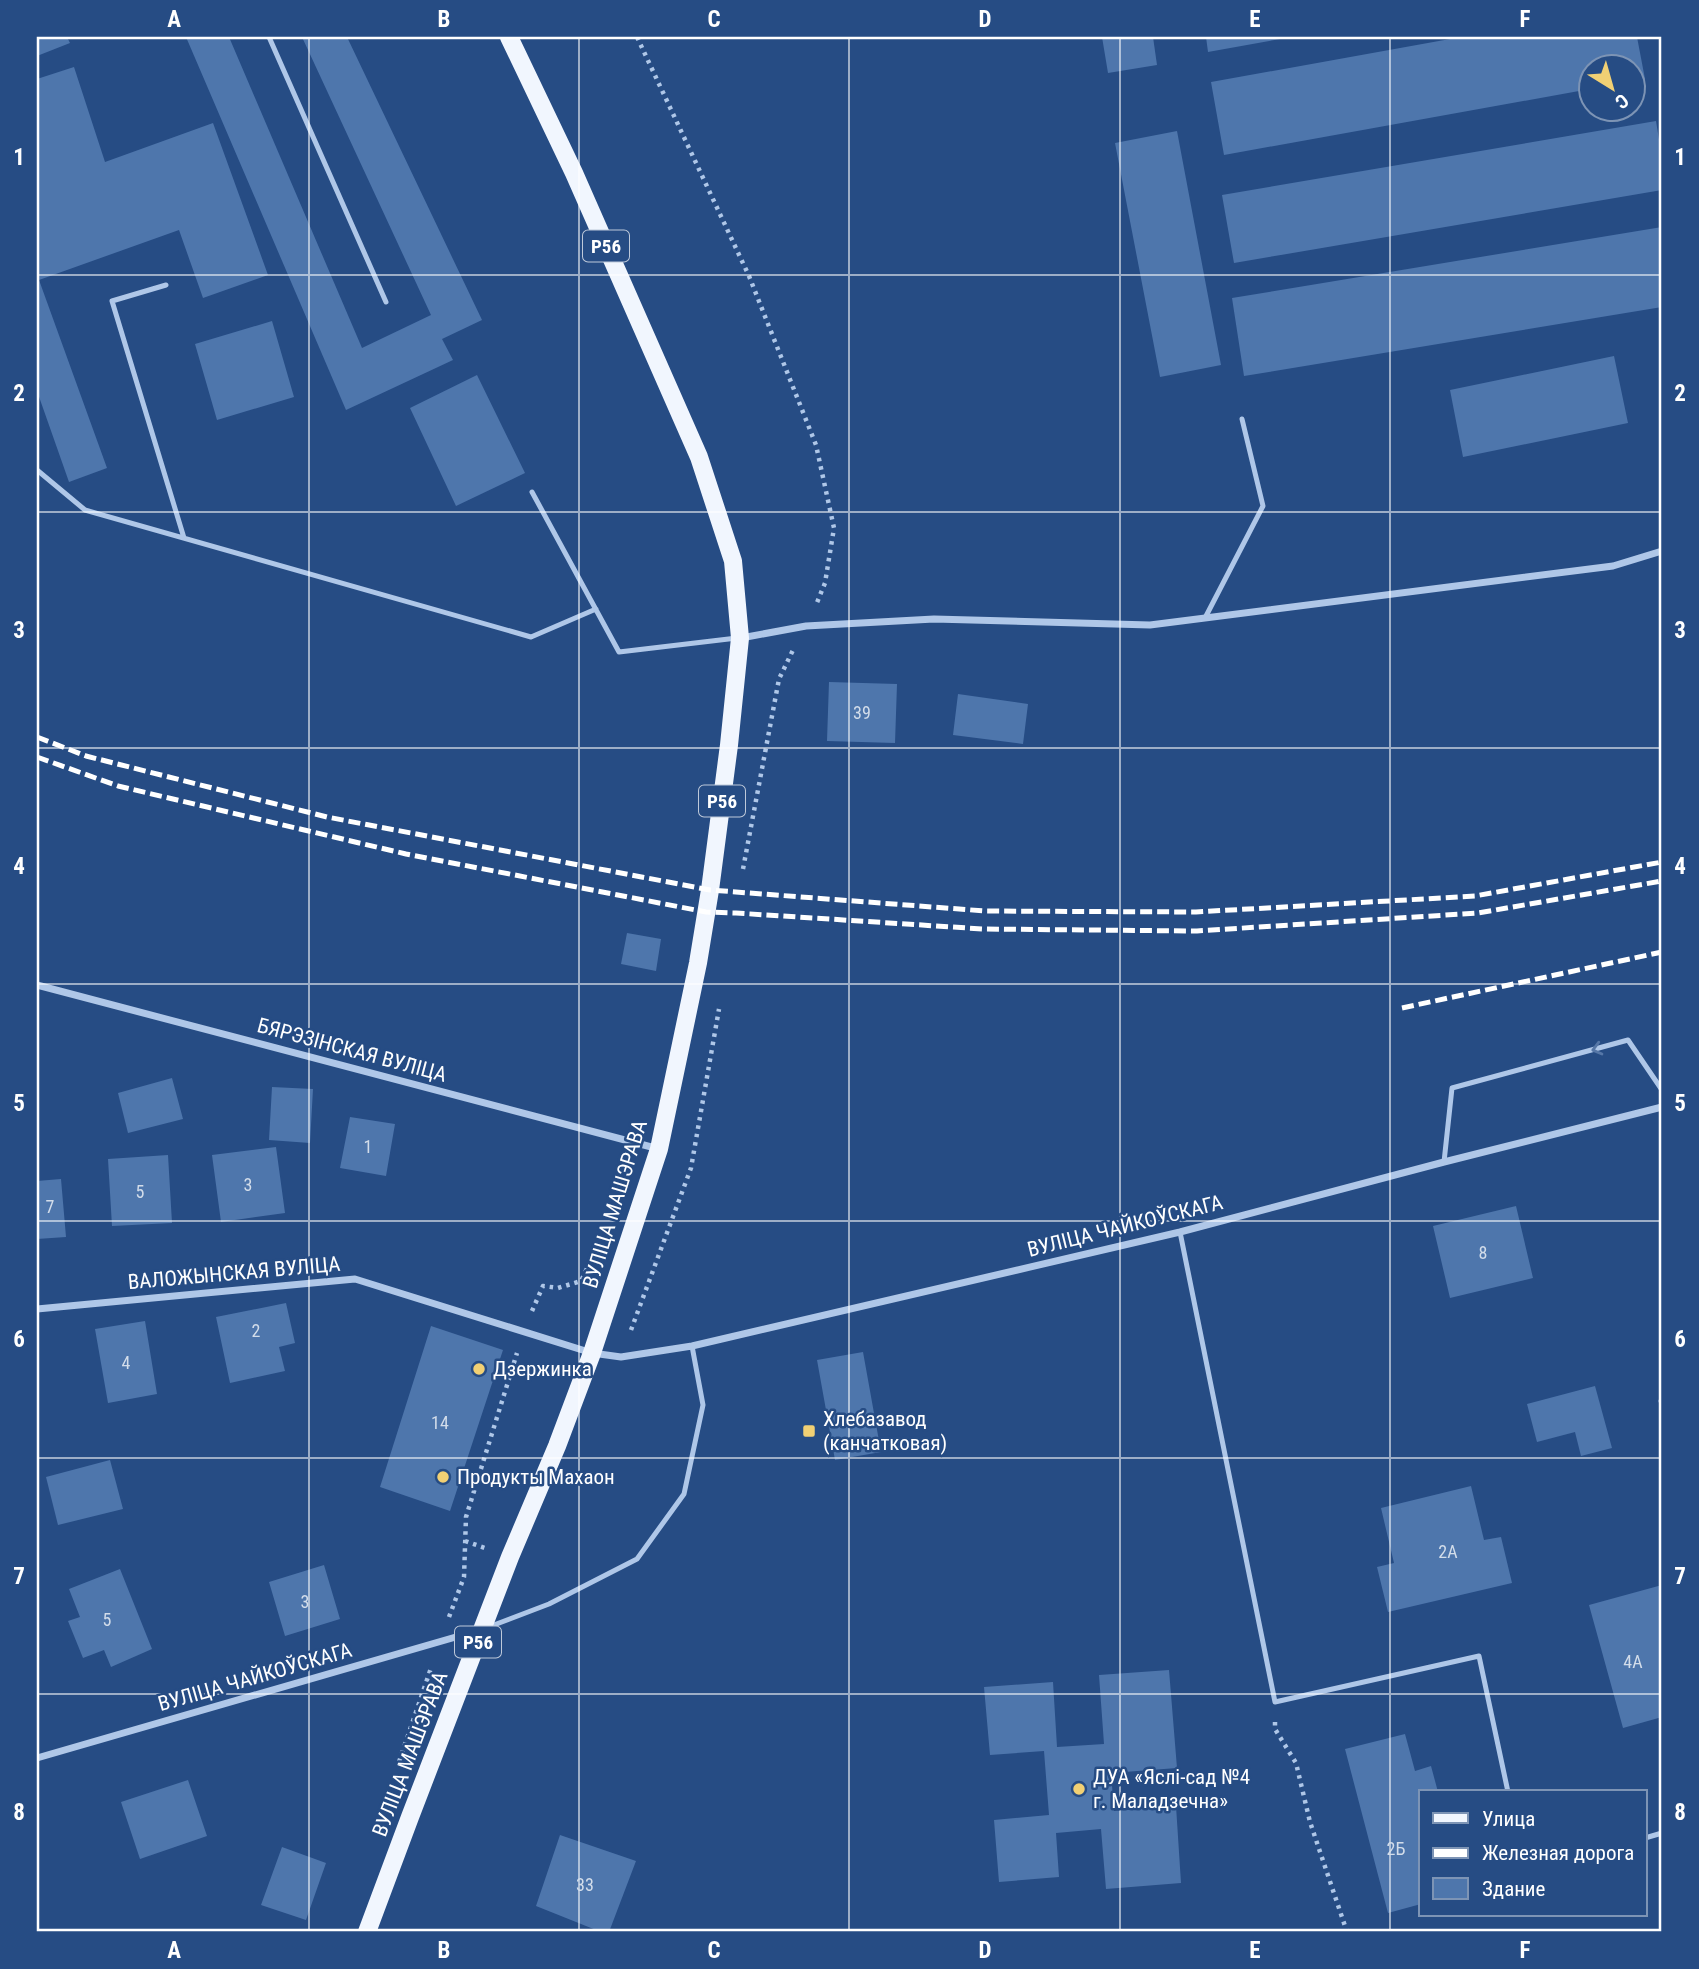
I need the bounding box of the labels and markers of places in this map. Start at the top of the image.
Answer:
place label: Дзержинка [493,1357,592,1381]
marker: Дзержинка [471,1361,487,1377]
place label: Хлебазавод (канчатковая) [823,1407,947,1455]
marker: Хлебазавод (канчатковая) [801,1423,817,1439]
place label: Продукты Махаон [457,1465,615,1489]
marker: Продукты Махаон [435,1469,451,1485]
place label: ДУА «Яслі-сад №4 г. Маладзечна» [1093,1765,1250,1813]
marker: ДУА «Яслі-сад №4 г. Маладзечна» [1071,1781,1087,1797]

